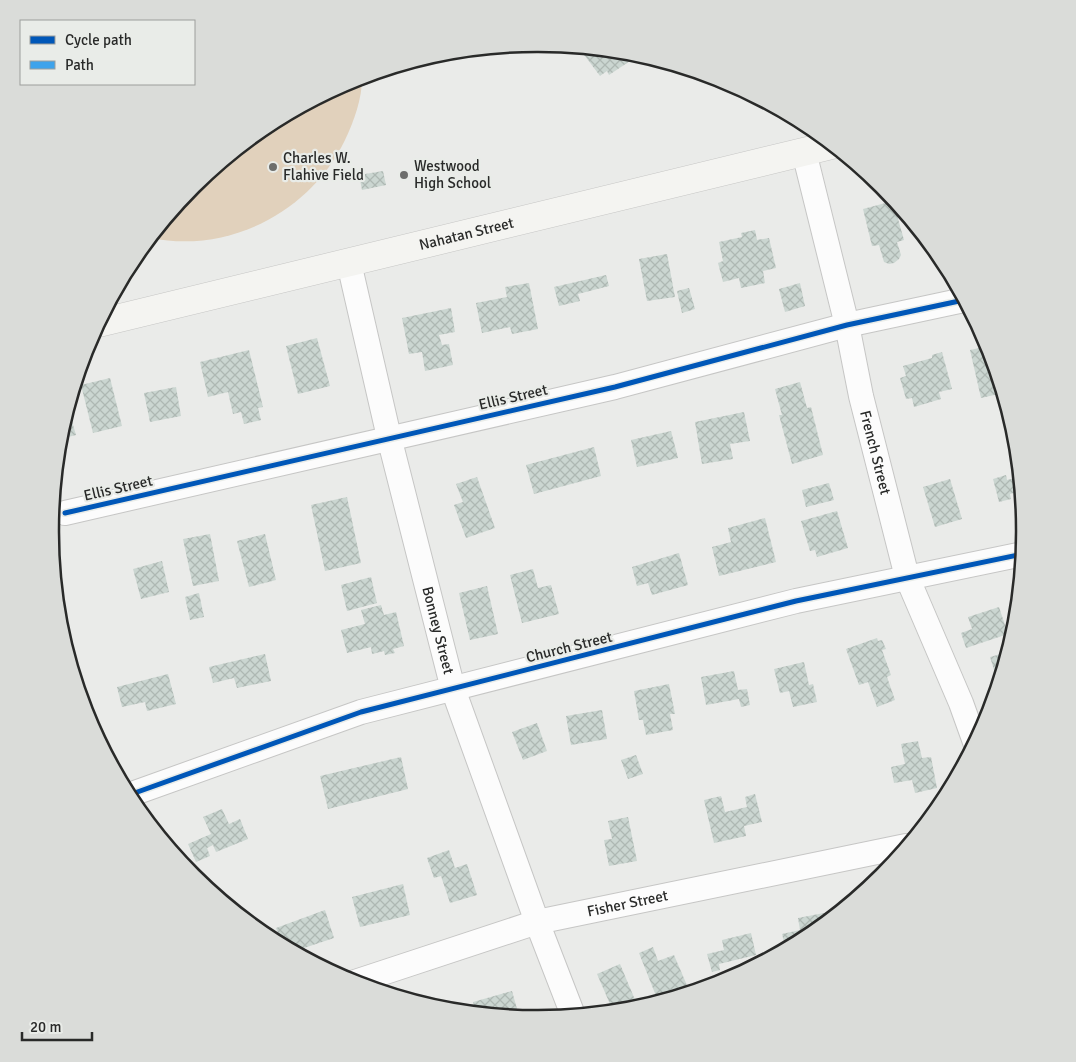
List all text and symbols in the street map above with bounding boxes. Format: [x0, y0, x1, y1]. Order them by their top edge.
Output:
legend [20, 20, 195, 85]
text: Cycle path [65, 31, 132, 49]
text: Path [65, 56, 94, 74]
place label: Charles W. Flahive Field [283, 149, 364, 184]
place label: Westwood High School [414, 157, 491, 192]
marker: Charles W. Flahive Field [267, 161, 279, 173]
marker: Westwood High School [398, 169, 410, 181]
street label: Nahatan Street [417, 214, 516, 254]
street label: Ellis Street [477, 380, 549, 414]
street label: French Street [856, 409, 895, 497]
street label: Ellis Street [82, 471, 154, 505]
street label: Bonney Street [418, 584, 458, 676]
street label: Church Street [524, 628, 614, 666]
street label: Fisher Street [585, 886, 669, 920]
scale bar [22, 1010, 92, 1042]
text: 20 m [30, 1018, 61, 1036]

